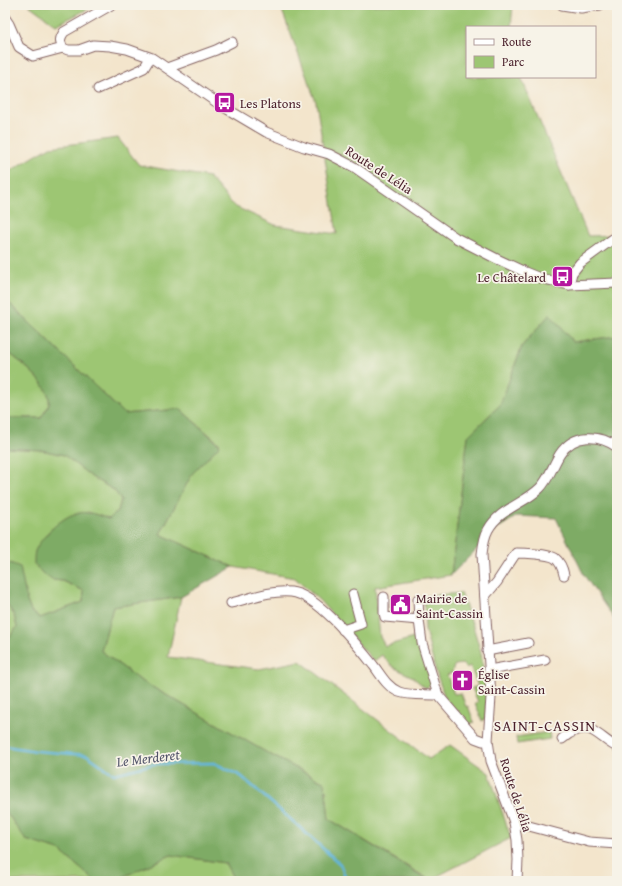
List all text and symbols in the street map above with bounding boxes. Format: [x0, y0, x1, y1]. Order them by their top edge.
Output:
legend [466, 26, 596, 78]
text: Route [502, 33, 532, 50]
text: Parc [502, 53, 525, 70]
bus stop icon: Les Platons [212, 90, 238, 116]
place label: Les Platons [240, 94, 301, 113]
street label: Route de Lélia [342, 141, 417, 199]
bus stop icon: Le Châtelard [549, 264, 575, 290]
place label: Le Châtelard [478, 268, 546, 287]
place label: Mairie de Saint-Cassin [416, 589, 484, 623]
public building icon: Mairie de Saint-Cassin [388, 592, 414, 618]
place label: Église Saint-Cassin [478, 665, 546, 699]
church icon: Église Saint-Cassin [450, 668, 476, 694]
district label: SAINT-CASSIN [494, 715, 596, 736]
water label: Le Merderet [114, 744, 181, 772]
street label: Route de Lélia [495, 756, 537, 835]

